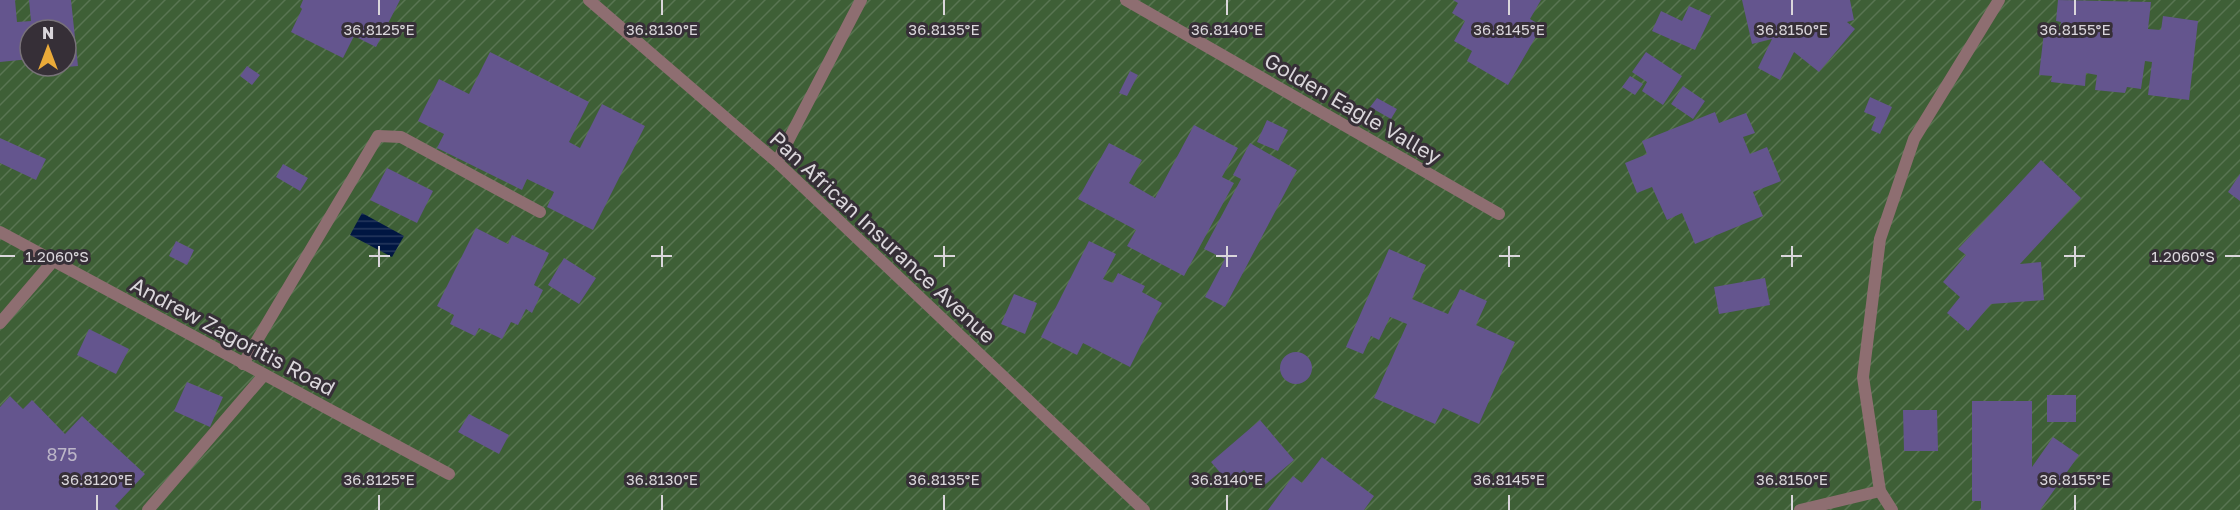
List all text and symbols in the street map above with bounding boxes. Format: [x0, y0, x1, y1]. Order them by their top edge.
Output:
north arrow [18, 18, 78, 78]
text: 36.8125°E [343, 20, 415, 38]
text: 36.8130°E [626, 20, 698, 38]
text: 36.8135°E [908, 20, 980, 38]
text: 36.8140°E [1191, 20, 1263, 38]
text: 36.8145°E [1473, 20, 1545, 38]
text: 36.8150°E [1756, 20, 1828, 38]
text: 36.8155°E [2039, 20, 2111, 38]
text: N [42, 23, 54, 43]
street label: Golden Eagle Valley [1260, 47, 1446, 169]
street label: Pan African Insurance Avenue [765, 125, 1001, 349]
text: 1.2060°S [25, 247, 89, 265]
text: 1.2060°S [2151, 247, 2215, 265]
street label: Andrew Zagoritis Road [126, 271, 340, 401]
house number: 875 [47, 443, 77, 465]
text: 36.8120°E [61, 470, 133, 488]
text: 36.8125°E [343, 470, 415, 488]
text: 36.8130°E [626, 470, 698, 488]
text: 36.8135°E [908, 470, 980, 488]
text: 36.8140°E [1191, 470, 1263, 488]
text: 36.8145°E [1473, 470, 1545, 488]
text: 36.8150°E [1756, 470, 1828, 488]
text: 36.8155°E [2039, 470, 2111, 488]

